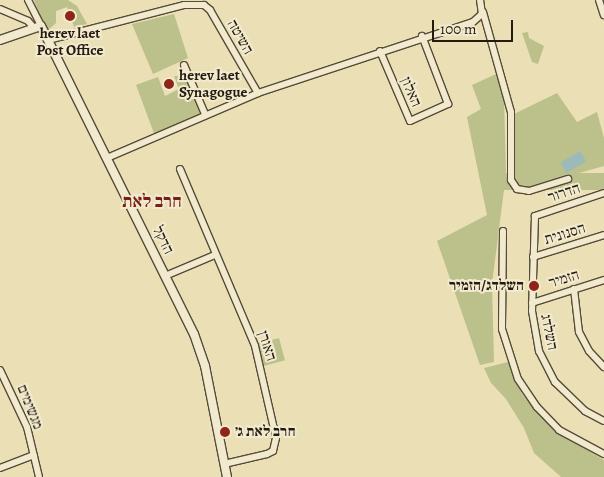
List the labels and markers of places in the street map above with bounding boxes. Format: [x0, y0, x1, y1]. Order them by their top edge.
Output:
marker: herev laet Post Office [64, 10, 76, 22]
place label: herev laet Post Office [36, 24, 104, 59]
place label: herev laet Synagogue [179, 66, 248, 101]
marker: herev laet Synagogue [163, 78, 175, 90]
place label: השלדג/הזמיר [449, 277, 524, 295]
marker: השלדג/הזמיר [528, 280, 540, 292]
place label: חרב לאת ג׳ [235, 423, 296, 441]
marker: חרב לאת ג׳ [219, 426, 231, 438]

